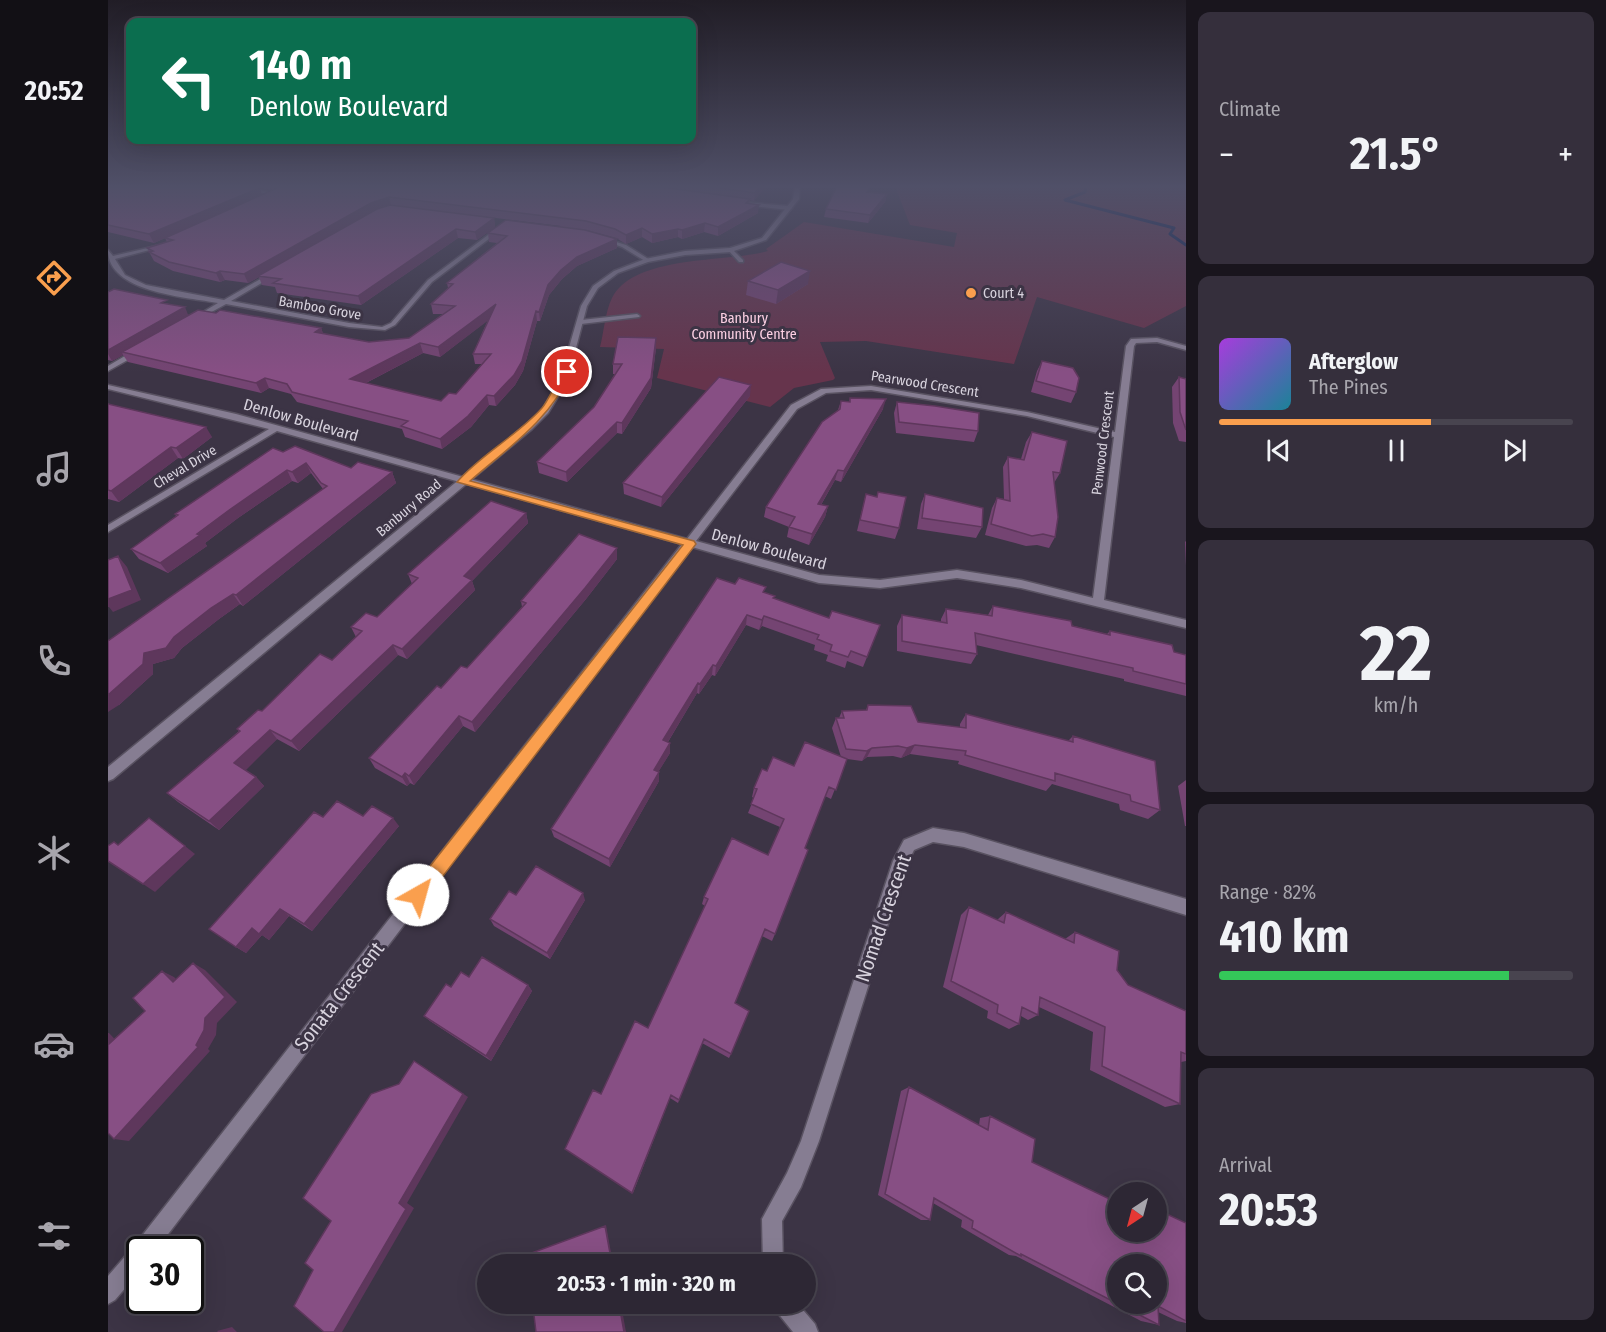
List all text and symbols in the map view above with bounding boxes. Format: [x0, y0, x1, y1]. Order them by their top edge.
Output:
text: 140 m [249, 40, 352, 90]
icon: left [150, 42, 228, 120]
text: 20:52 [24, 75, 84, 107]
text: Denlow Boulevard [249, 91, 449, 123]
text: Climate [1219, 97, 1281, 121]
text: 21.5° [1350, 127, 1442, 181]
text: − [1219, 135, 1234, 175]
text: + [1558, 135, 1573, 175]
icon: directions [33, 257, 75, 299]
place label: Court 4 [983, 285, 1024, 302]
marker: Court 4 [964, 286, 978, 300]
street label: Bamboo Grove [277, 292, 363, 324]
park label: Banbury Community Centre [691, 310, 797, 343]
pin [541, 346, 592, 397]
text: Afterglow [1309, 348, 1398, 375]
icon: arrive [550, 355, 583, 388]
street label: Pearwood Crescent [870, 367, 981, 401]
text: The Pines [1309, 375, 1388, 399]
street label: Penwood Crescent [1088, 390, 1118, 496]
street label: Denlow Boulevard [241, 395, 361, 445]
icon: previous [1262, 434, 1295, 467]
icon: pause [1380, 434, 1413, 467]
icon: next [1498, 434, 1531, 467]
street label: Cheval Drive [150, 441, 220, 492]
icon: music [33, 448, 75, 490]
street label: Banbury Road [373, 476, 445, 540]
street label: Denlow Boulevard [709, 525, 829, 573]
text: 22 [1360, 607, 1432, 701]
icon: phone [33, 640, 75, 682]
text: km/h [1374, 693, 1418, 717]
icon: climate [33, 832, 75, 874]
street label: Nomad Crescent [850, 851, 916, 985]
position arrow [386, 863, 450, 927]
text: Range · 82% [1219, 880, 1316, 904]
text: 410 km [1219, 910, 1349, 964]
street label: Sonata Crescent [289, 936, 389, 1055]
icon: car [33, 1023, 75, 1065]
text: Arrival [1219, 1153, 1272, 1177]
north arrow [1107, 1182, 1167, 1242]
map controls [1107, 1182, 1167, 1314]
text: 20:53 [1219, 1183, 1318, 1237]
icon: filters [33, 1215, 75, 1257]
speed limit sign: 30 [126, 1236, 204, 1314]
button: search [1107, 1254, 1167, 1314]
text: 20:53 · 1 min · 320 m [557, 1270, 736, 1297]

